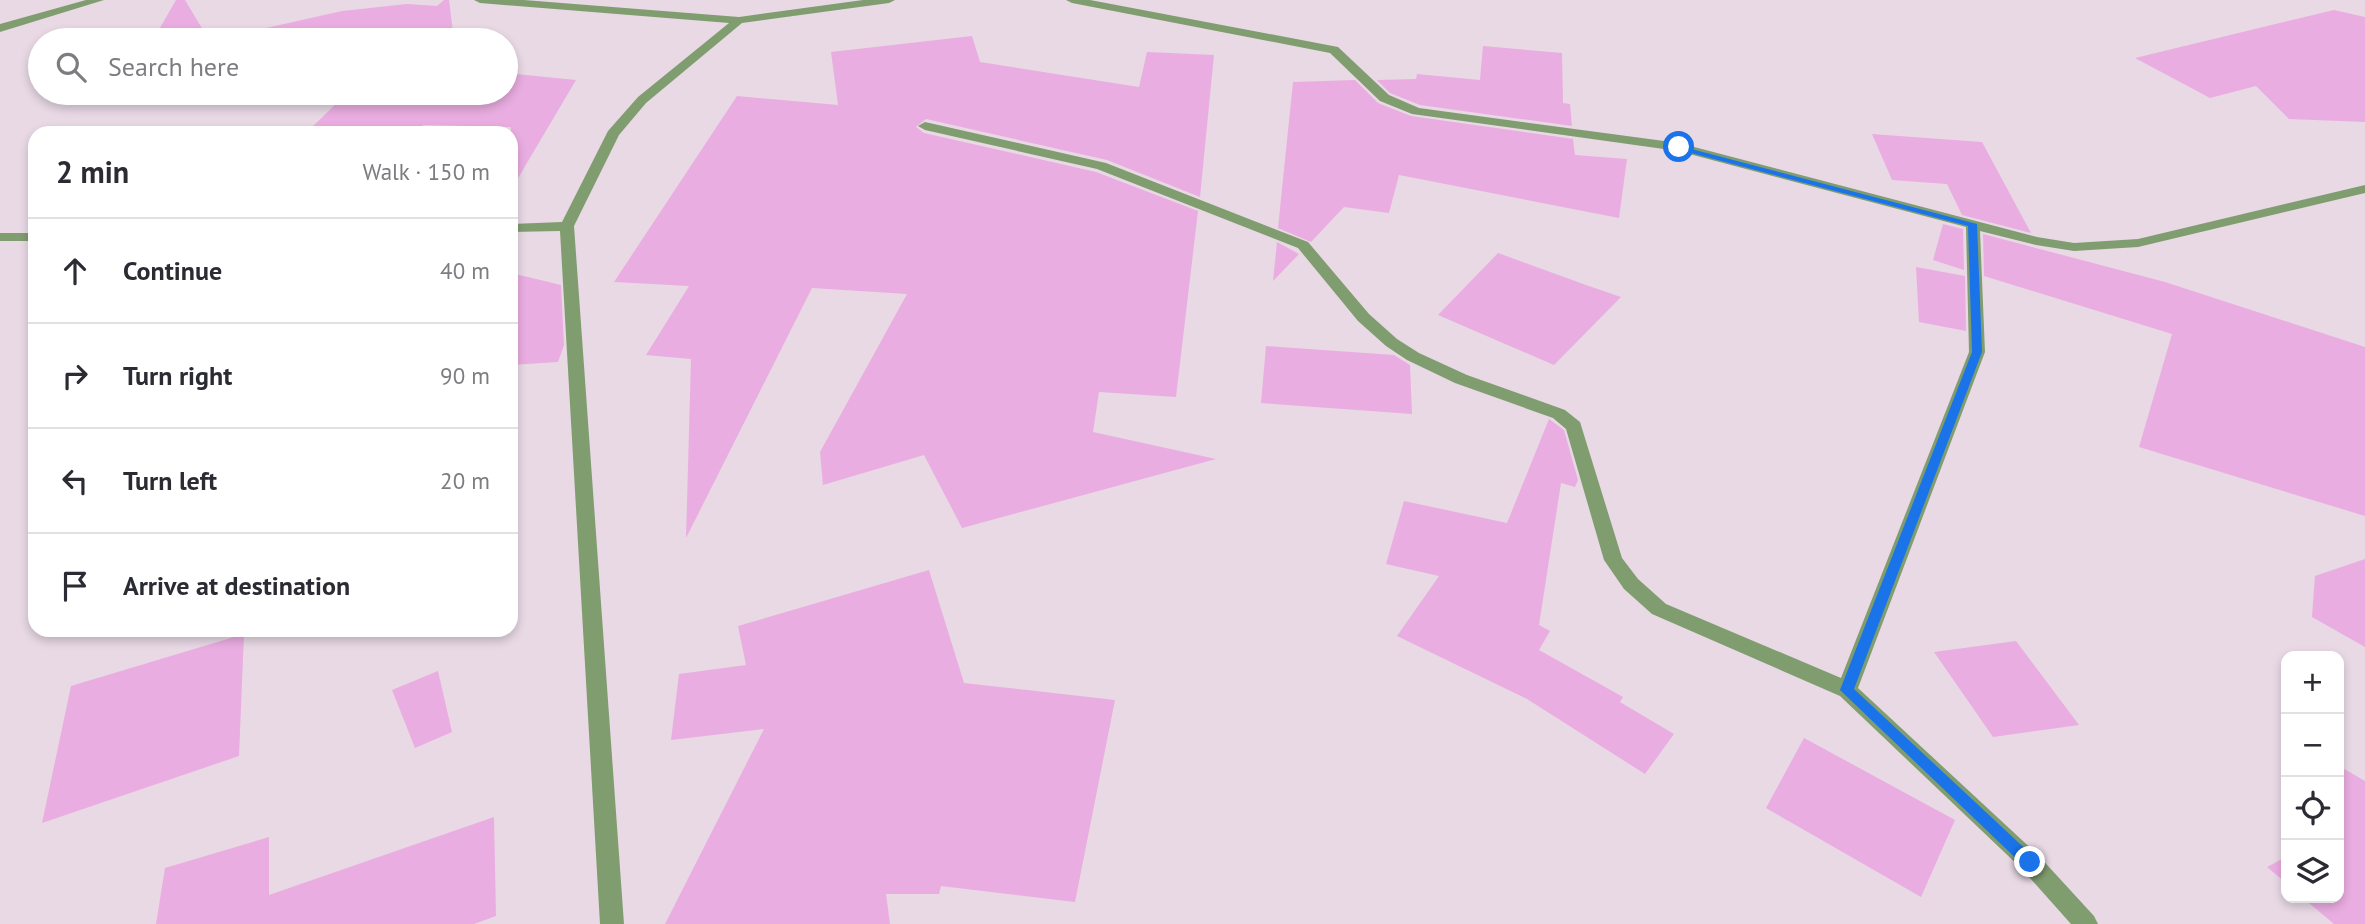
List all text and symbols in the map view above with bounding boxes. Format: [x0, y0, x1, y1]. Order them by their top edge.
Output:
search box [28, 28, 518, 105]
icon: search [52, 48, 90, 86]
text: Search here [108, 50, 239, 83]
route start [1663, 131, 1694, 162]
text: 2 min [56, 152, 129, 191]
text: Walk · 150 m [363, 157, 490, 186]
icon: ahead [56, 252, 94, 290]
text: Continue [123, 254, 222, 287]
text: 40 m [440, 256, 490, 285]
icon: right [56, 357, 94, 395]
text: Turn right [123, 359, 232, 392]
text: 90 m [440, 361, 490, 390]
icon: left [56, 462, 94, 500]
text: Turn left [123, 464, 217, 497]
text: 20 m [440, 466, 490, 495]
icon: arrive [56, 567, 94, 605]
text: Arrive at destination [123, 569, 350, 602]
map controls [2281, 651, 2344, 903]
button: + [2281, 651, 2344, 714]
button: − [2281, 714, 2344, 777]
button: locate [2281, 777, 2344, 840]
button: layers [2281, 840, 2344, 903]
route end [2014, 846, 2045, 877]

